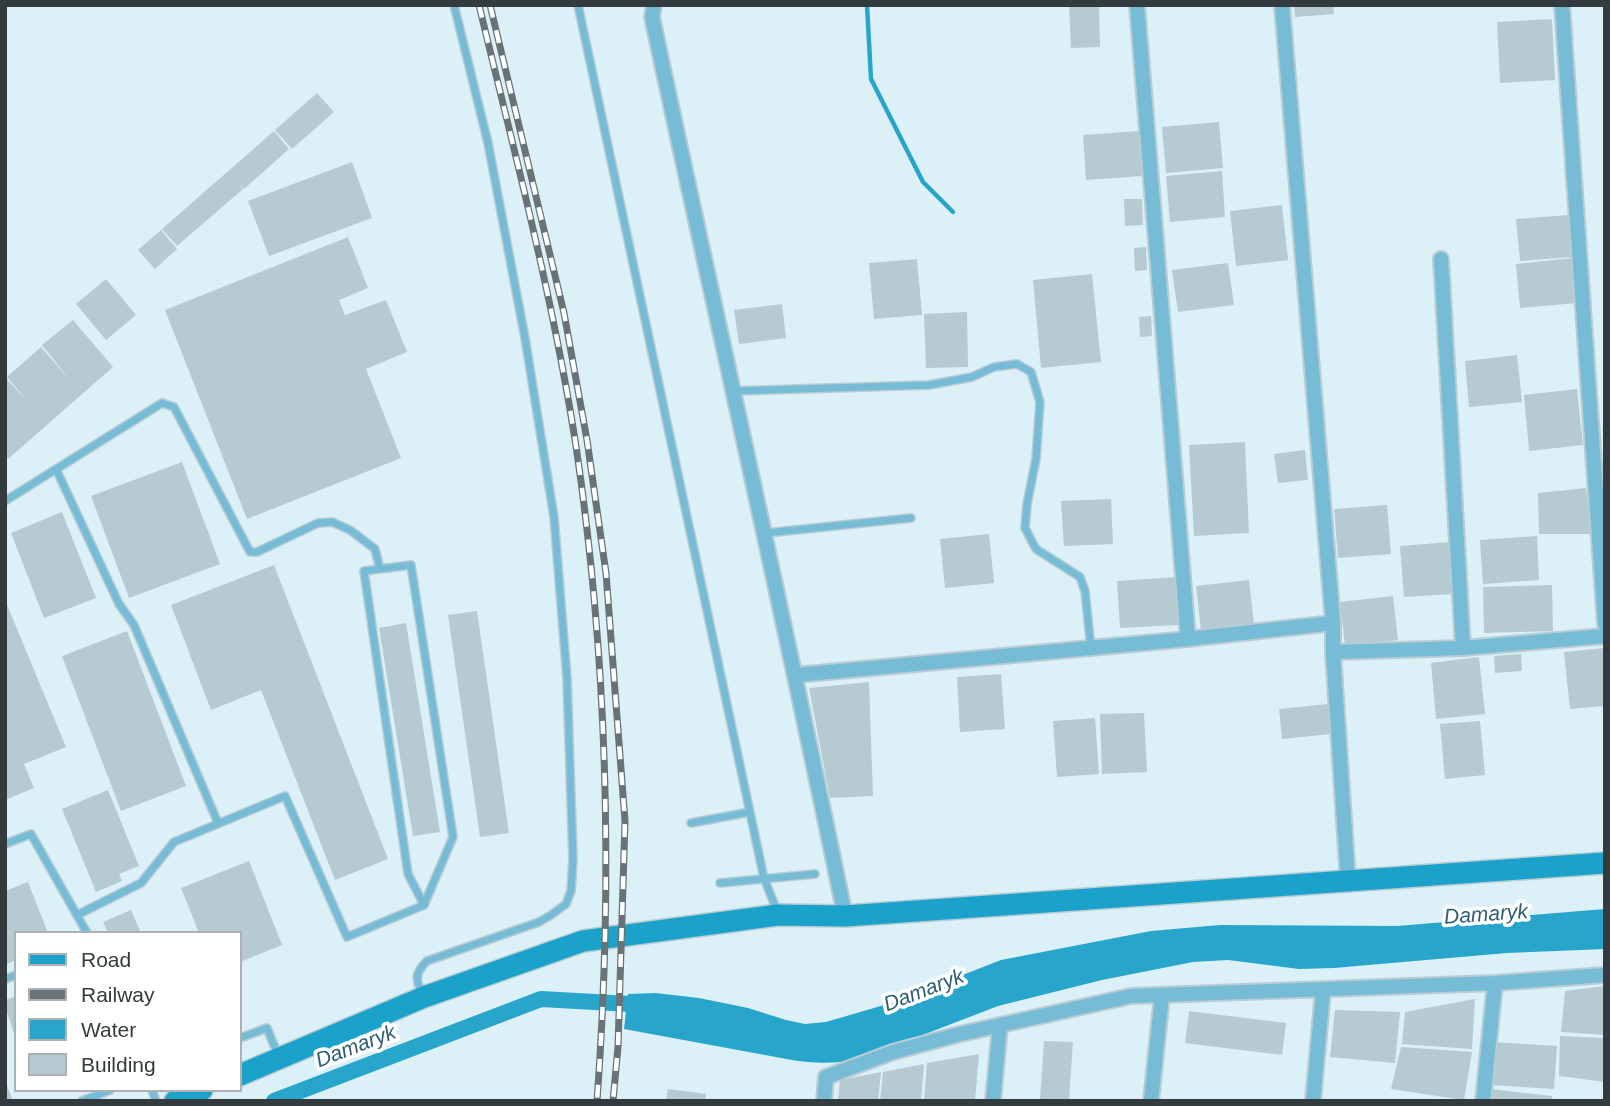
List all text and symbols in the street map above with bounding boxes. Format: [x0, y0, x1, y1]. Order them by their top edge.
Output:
water label: Damaryk [1443, 900, 1529, 930]
legend [14, 931, 242, 1092]
text: Road [81, 948, 131, 971]
water label: Damaryk [880, 964, 968, 1018]
text: Railway [81, 983, 155, 1006]
text: Water [81, 1018, 136, 1041]
water label: Damaryk [312, 1020, 400, 1074]
text: Building [81, 1053, 156, 1076]

